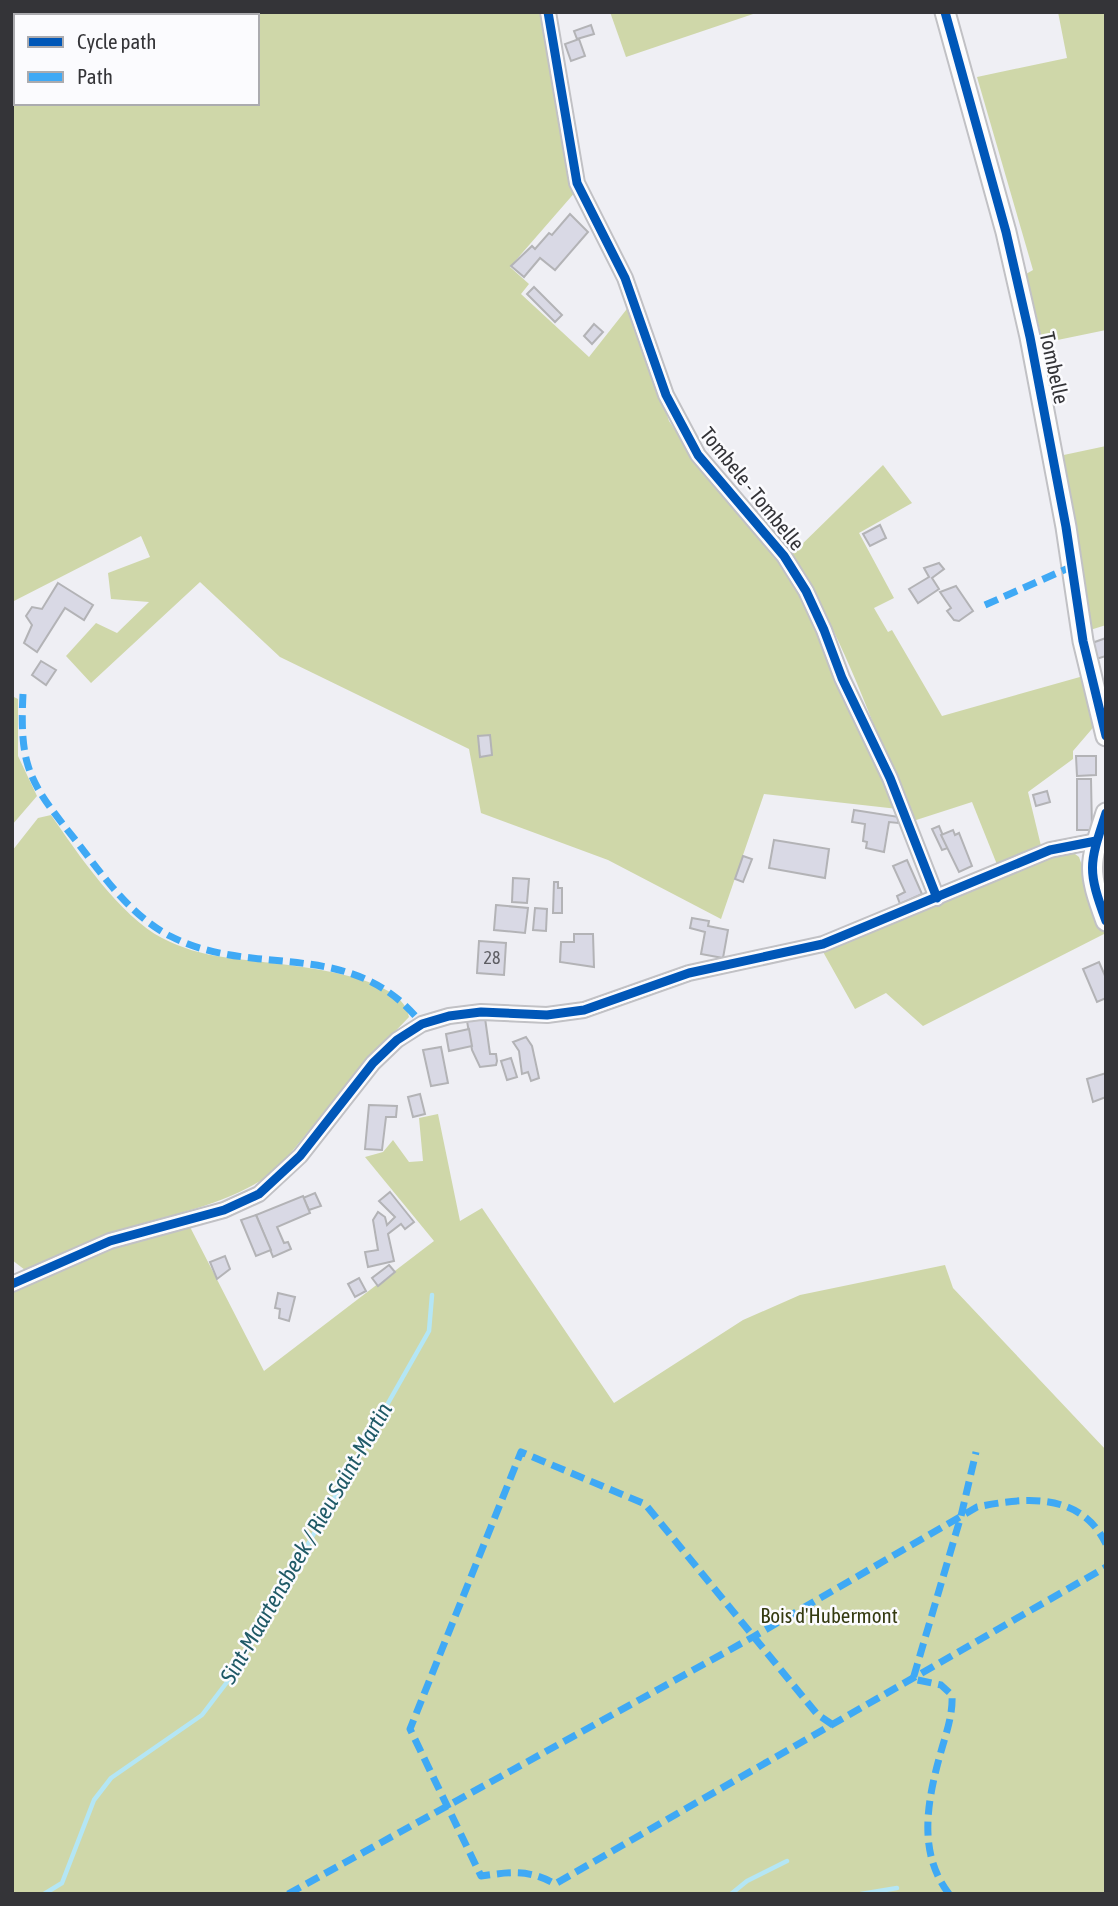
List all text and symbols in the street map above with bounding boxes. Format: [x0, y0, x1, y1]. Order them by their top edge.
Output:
legend [14, 14, 259, 105]
text: Cycle path [77, 29, 156, 53]
text: Path [77, 64, 113, 88]
street label: Tombelle [1036, 330, 1074, 406]
street label: Tombele - Tombelle [696, 422, 810, 555]
house number: 28 [484, 947, 500, 968]
water label: Sint-Maartensbeek / Rieu Saint-Martin [214, 1398, 397, 1689]
park label: Bois d'Hubermont [760, 1603, 898, 1627]

